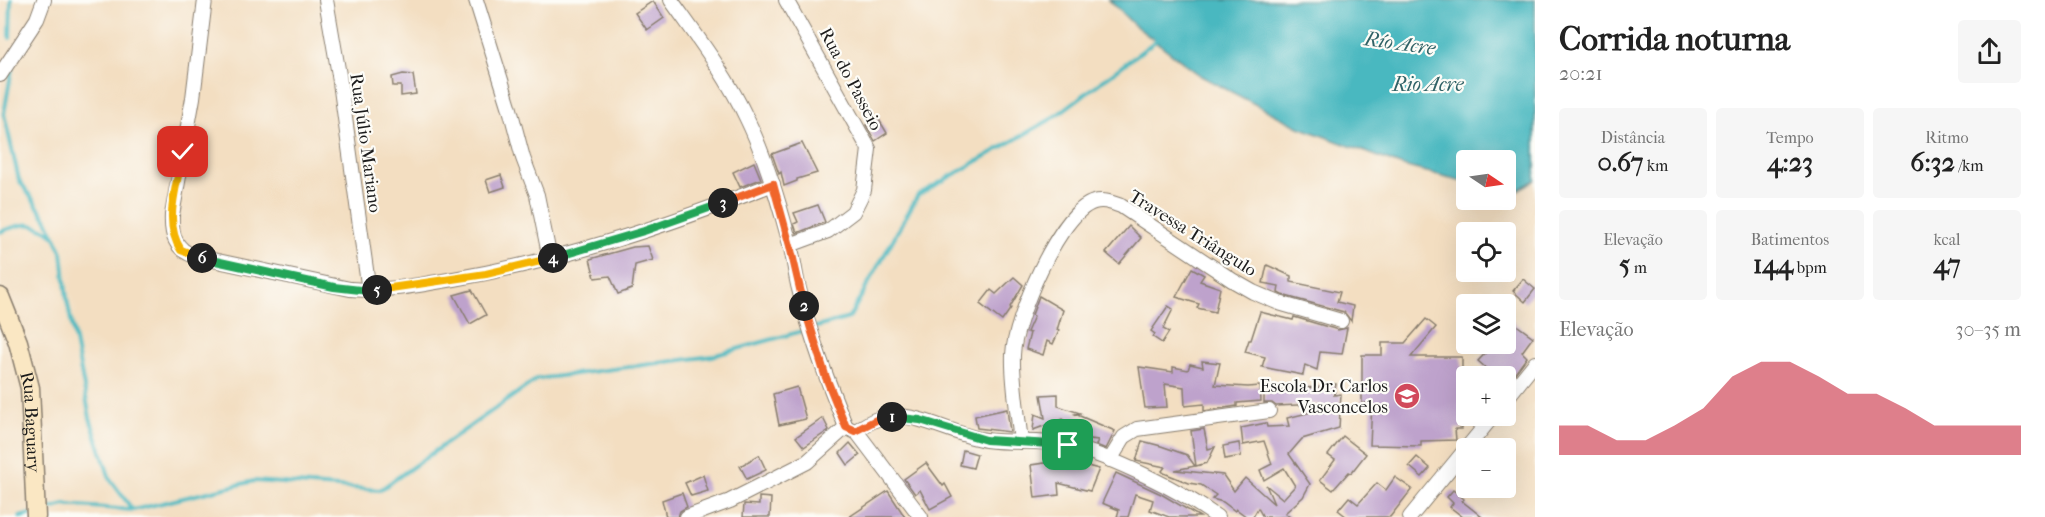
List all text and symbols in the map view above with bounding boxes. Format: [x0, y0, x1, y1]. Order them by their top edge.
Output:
text: Corrida noturna [1559, 20, 1790, 59]
button: share [1958, 20, 2021, 83]
street label: Rua do Passeio [815, 24, 886, 134]
water label: Río Acre [1361, 27, 1438, 60]
text: 20:21 [1559, 62, 1603, 85]
street label: Rua Júlio Mariano [345, 72, 386, 214]
water label: Rio Acre [1390, 73, 1464, 96]
pin [157, 126, 208, 177]
text: Distância [1601, 128, 1665, 147]
text: Tempo [1766, 128, 1814, 147]
text: Ritmo [1925, 128, 1969, 147]
icon: check [166, 135, 199, 168]
text: 0.67 [1598, 147, 1643, 178]
text: 4:23 [1767, 147, 1813, 178]
text: 6:32 [1910, 147, 1955, 178]
north arrow [1456, 150, 1516, 210]
map controls [1456, 150, 1516, 498]
text: km [1643, 156, 1668, 175]
text: /km [1955, 156, 1984, 175]
street label: Travessa Triângulo [1125, 186, 1260, 281]
pin: 3 [708, 188, 738, 218]
text: 3 [720, 193, 726, 212]
button: locate [1456, 222, 1516, 282]
text: Elevação [1603, 230, 1663, 249]
text: Batimentos [1751, 230, 1829, 249]
text: kcal [1934, 230, 1960, 249]
pin: 6 [187, 243, 217, 273]
pin: 4 [538, 243, 568, 273]
text: 6 [198, 248, 206, 267]
text: 4 [548, 248, 558, 267]
text: 5 [1619, 249, 1630, 280]
text: 144 [1753, 249, 1793, 280]
text: 47 [1933, 249, 1961, 280]
text: m [1630, 258, 1647, 277]
text: bpm [1793, 258, 1827, 277]
pin: 5 [362, 275, 392, 305]
text: 5 [374, 280, 380, 299]
pin: 2 [789, 291, 819, 321]
button: layers [1456, 294, 1516, 354]
text: 2 [800, 296, 808, 315]
text: Elevação [1559, 318, 1634, 341]
text: 30–35 m [1955, 318, 2021, 341]
button: + [1456, 366, 1516, 426]
street label: Rua Baguary [15, 370, 44, 474]
place label: Escola Dr. Carlos Vasconcelos [1260, 376, 1388, 418]
school or university icon: Escola Dr. Carlos Vasconcelos [1392, 381, 1422, 411]
pin: 1 [877, 402, 907, 432]
text: 1 [889, 407, 895, 426]
pin [1042, 419, 1093, 470]
icon: arrive [1051, 428, 1084, 461]
button: − [1456, 438, 1516, 498]

